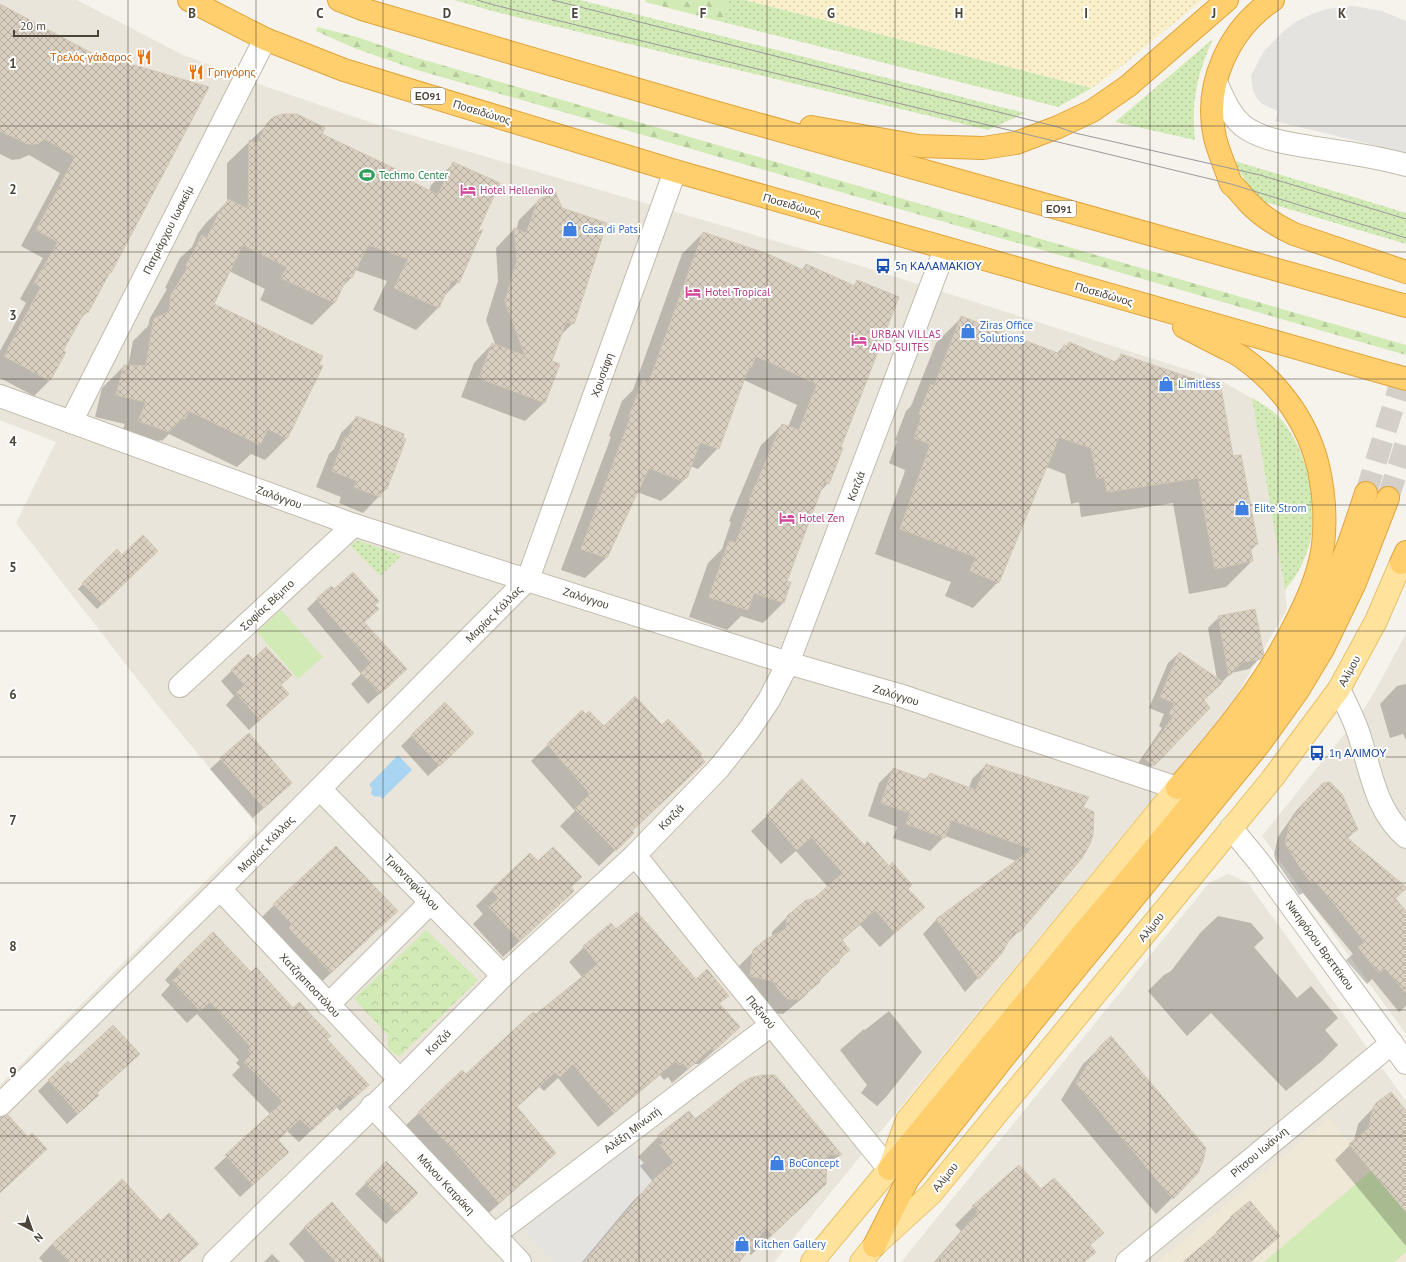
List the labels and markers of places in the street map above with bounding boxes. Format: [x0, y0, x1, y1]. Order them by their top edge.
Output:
restaurant icon: Τρελός γάιδαρος [135, 48, 153, 66]
place label: Τρελός γάιδαρος [50, 50, 132, 64]
restaurant icon: Γρηγόρης [187, 63, 205, 81]
place label: Γρηγόρης [208, 65, 256, 79]
sports icon: Techmo Center [358, 166, 376, 184]
place label: Techmo Center [379, 168, 449, 182]
hotel icon: Hotel Helleniko [459, 181, 477, 199]
place label: Hotel Helleniko [480, 183, 554, 197]
shop icon: Casa di Patsi [561, 220, 579, 238]
place label: Casa di Patsi [582, 222, 641, 236]
bus stop icon: 5η ΚΑΛΑΜΑΚΙΟΥ [874, 257, 892, 275]
place label: 5η ΚΑΛΑΜΑΚΙΟΥ [895, 259, 983, 273]
hotel icon: Hotel Tropical [684, 283, 702, 301]
place label: Hotel Tropical [705, 285, 771, 299]
place label: Ziras Office Solutions [980, 318, 1033, 345]
shop icon: Ziras Office Solutions [959, 322, 977, 340]
place label: URBAN VILLAS AND SUITES [871, 327, 941, 354]
hotel icon: URBAN VILLAS AND SUITES [850, 331, 868, 349]
shop icon: Limitless [1157, 375, 1175, 393]
place label: Limitless [1178, 377, 1221, 391]
shop icon: Elite Strom [1233, 499, 1251, 517]
place label: Elite Strom [1254, 501, 1306, 515]
hotel icon: Hotel Zen [778, 509, 796, 527]
place label: Hotel Zen [799, 511, 844, 525]
bus stop icon: 1η ΑΛΙΜΟΥ [1308, 744, 1326, 762]
place label: 1η ΑΛΙΜΟΥ [1329, 746, 1387, 760]
shop icon: BoConcept [768, 1154, 786, 1172]
place label: BoConcept [789, 1156, 839, 1170]
shop icon: Kitchen Gallery [733, 1235, 751, 1253]
place label: Kitchen Gallery [754, 1237, 827, 1251]

